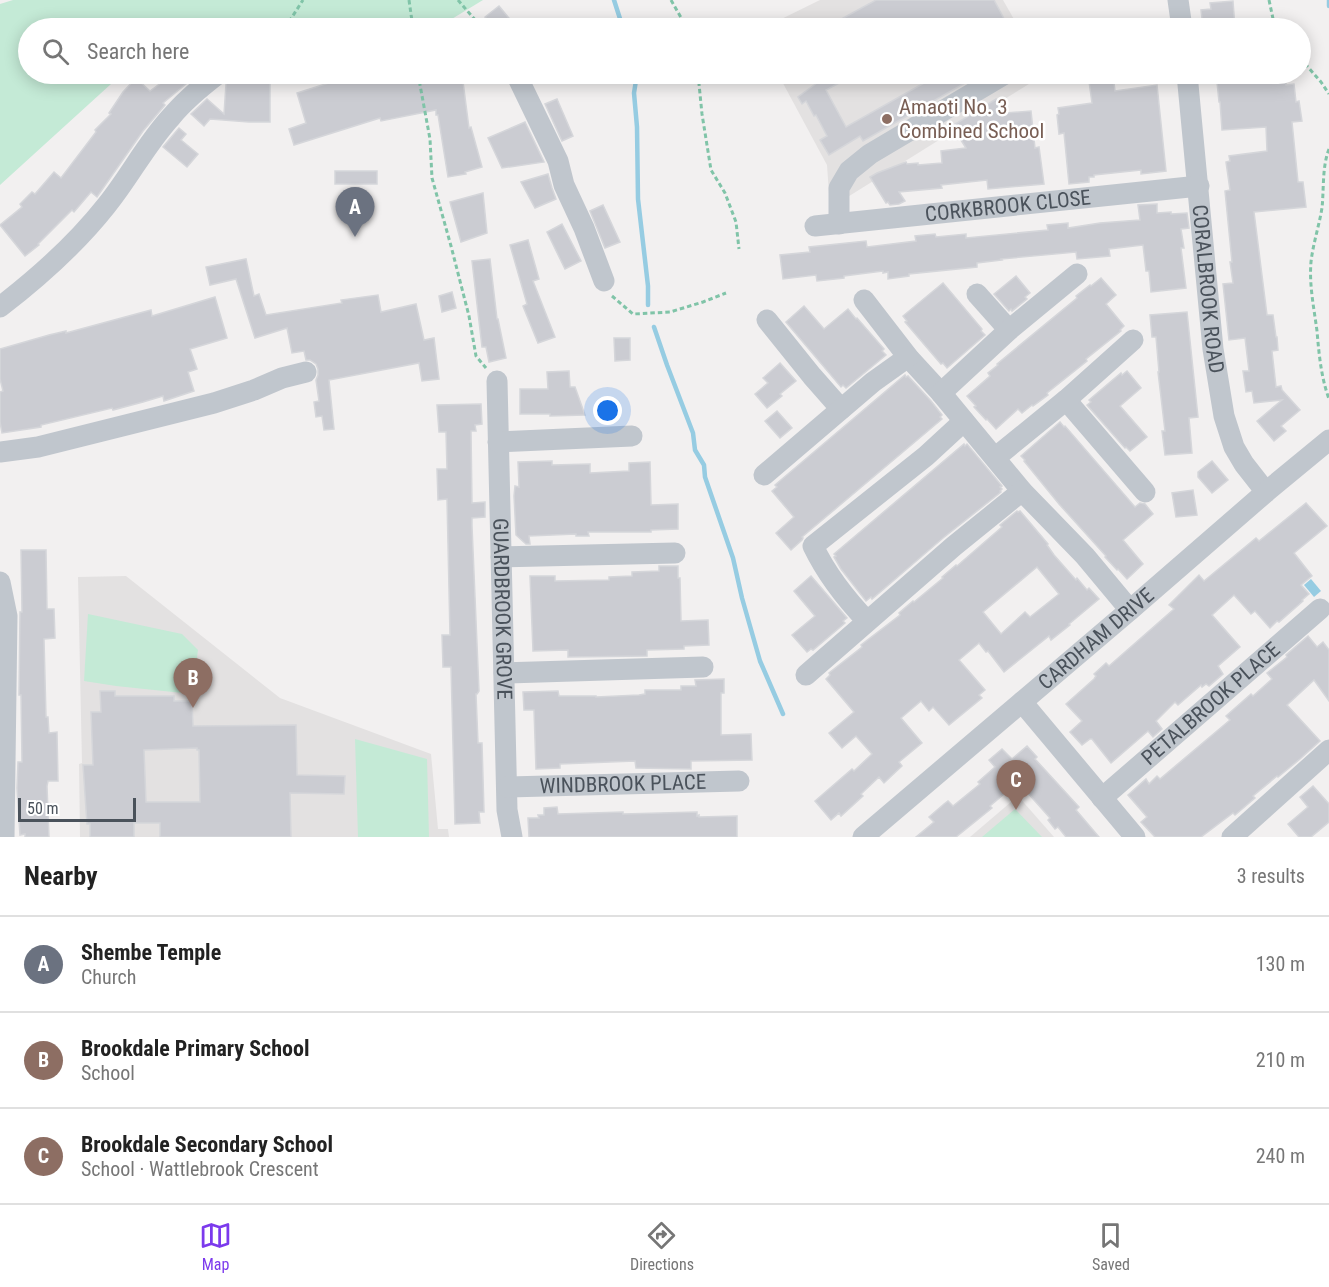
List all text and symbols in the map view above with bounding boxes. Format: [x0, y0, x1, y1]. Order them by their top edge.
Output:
search box [18, 18, 1311, 84]
icon: search [39, 35, 72, 68]
text: Search here [87, 39, 189, 64]
place label: Amaoti No. 3 Combined School [899, 95, 1044, 143]
marker: Amaoti No. 3 Combined School [880, 112, 894, 126]
street label: CORKBROOK CLOSE [924, 185, 1092, 226]
pin: A [336, 188, 374, 237]
street label: CORALBROOK ROAD [1187, 203, 1229, 375]
your location [593, 396, 622, 425]
street label: GUARDBROOK GROVE [488, 518, 516, 700]
street label: CARDHAM DRIVE [1034, 583, 1159, 695]
street label: PETALBROOK PLACE [1137, 637, 1285, 770]
pin: B [174, 658, 212, 708]
pin: C [996, 760, 1036, 810]
street label: WINDBROOK PLACE [539, 770, 707, 798]
scale bar [18, 795, 136, 822]
text: 50 m [27, 799, 59, 818]
text: Nearby [24, 861, 98, 891]
text: 3 results [1237, 864, 1305, 888]
text: Shembe Temple [81, 940, 221, 965]
text: A [38, 952, 49, 976]
text: 130 m [1256, 952, 1305, 976]
text: Church [81, 965, 136, 989]
text: Brookdale Primary School [81, 1036, 309, 1061]
text: B [38, 1048, 49, 1072]
text: 210 m [1256, 1048, 1305, 1072]
text: School [81, 1061, 135, 1085]
text: Brookdale Secondary School [81, 1132, 333, 1157]
text: C [38, 1144, 49, 1168]
text: 240 m [1256, 1144, 1305, 1168]
text: School · Wattlebrook Crescent [81, 1157, 319, 1181]
tab: Map [199, 1219, 232, 1274]
tab: Directions [630, 1219, 694, 1274]
tab: Saved [1092, 1219, 1130, 1274]

